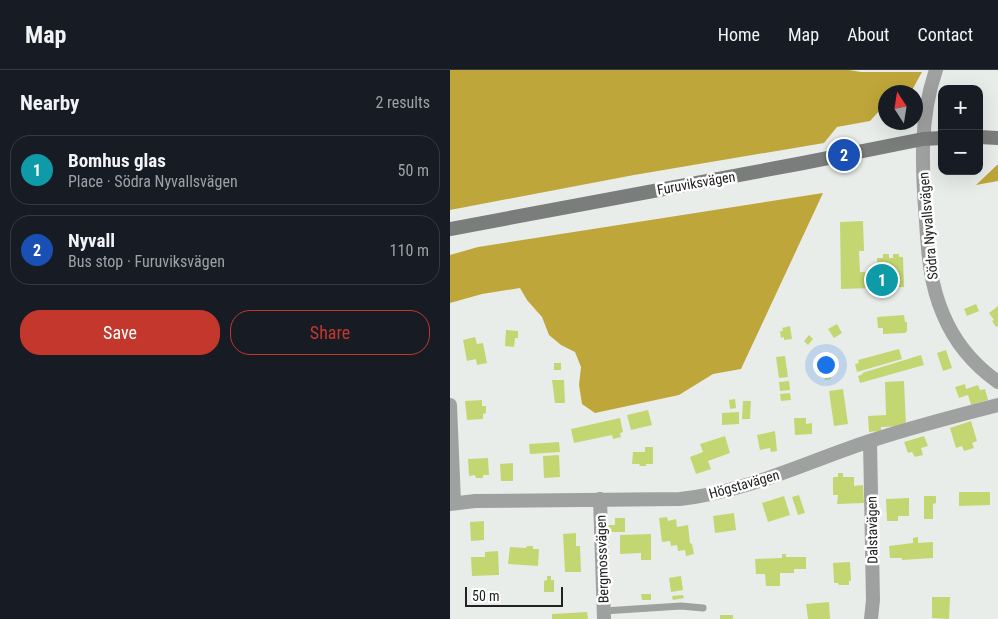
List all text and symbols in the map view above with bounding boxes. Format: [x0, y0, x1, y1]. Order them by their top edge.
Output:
text: Map [25, 21, 66, 49]
text: Home [718, 24, 760, 45]
text: Map [788, 24, 819, 45]
text: About [847, 24, 889, 45]
text: Contact [917, 24, 973, 45]
north arrow [878, 85, 923, 130]
map controls [938, 85, 983, 175]
button: + [938, 85, 983, 130]
text: Nearby [20, 91, 79, 115]
text: 2 results [375, 93, 430, 112]
button: − [938, 130, 983, 175]
pin: 2 [828, 136, 860, 174]
text: Bomhus glas [68, 149, 166, 172]
text: 1 [33, 161, 41, 180]
text: 50 m [397, 161, 429, 180]
street label: Furuviksvägen [656, 168, 736, 198]
text: Place · Södra Nyvallsvägen [68, 172, 238, 191]
street label: Södra Nyvallsvägen [915, 172, 941, 280]
text: Nyvall [68, 229, 115, 252]
text: 2 [33, 241, 41, 260]
text: 110 m [390, 241, 429, 260]
text: Bus stop · Furuviksvägen [68, 252, 225, 271]
pin: 1 [866, 261, 898, 299]
button: Save [20, 310, 220, 355]
button: Share [230, 310, 430, 355]
your location [813, 352, 839, 378]
street label: Högstavägen [707, 466, 781, 502]
street label: Dalstavägen [863, 496, 881, 564]
street label: Bergmossvägen [592, 515, 612, 603]
scale bar [465, 584, 562, 607]
text: 50 m [472, 588, 500, 604]

